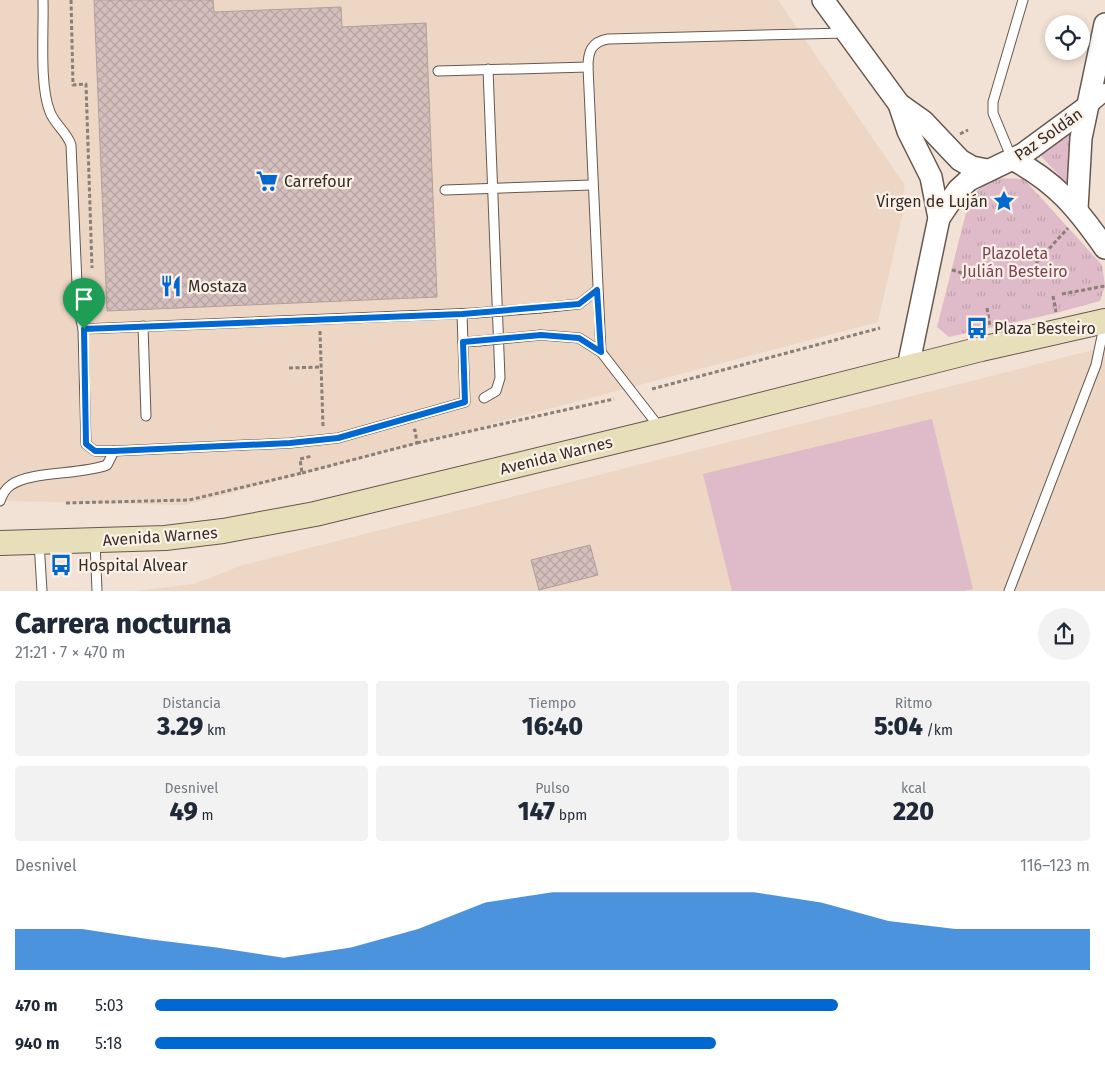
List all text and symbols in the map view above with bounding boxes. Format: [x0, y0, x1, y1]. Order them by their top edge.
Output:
map controls [1045, 15, 1090, 60]
button: locate [1045, 15, 1090, 60]
street label: Paz Soldán [1011, 104, 1086, 165]
supermarket icon: Carrefour [254, 168, 280, 194]
place label: Carrefour [284, 172, 353, 191]
place icon: Virgen de Luján [991, 188, 1017, 214]
place label: Virgen de Luján [876, 192, 988, 211]
park label: Plazoleta Julián Besteiro [962, 244, 1068, 281]
restaurant icon: Mostaza [158, 273, 184, 299]
place label: Mostaza [188, 277, 247, 296]
pin [63, 278, 105, 329]
icon: arrive [70, 285, 98, 313]
bus stop icon: Plaza Besteiro [964, 315, 990, 341]
place label: Plaza Besteiro [994, 319, 1096, 338]
street label: Avenida Warnes [498, 432, 614, 479]
street label: Avenida Warnes [102, 523, 218, 550]
bus stop icon: Hospital Alvear [48, 552, 74, 578]
place label: Hospital Alvear [78, 556, 189, 575]
text: Carrera nocturna [15, 607, 232, 640]
button: share [1038, 608, 1090, 660]
text: 21:21 · 7 × 470 m [15, 643, 126, 662]
text: Distancia [162, 695, 221, 712]
text: Tiempo [529, 695, 576, 712]
text: Ritmo [895, 695, 932, 712]
text: 3.29 [157, 712, 203, 742]
text: 16:40 [522, 712, 583, 742]
text: 5:04 [874, 712, 923, 742]
text: km [203, 722, 226, 739]
text: /km [923, 722, 953, 739]
text: Desnivel [165, 780, 218, 797]
text: Pulso [535, 780, 570, 797]
text: kcal [901, 780, 926, 797]
text: 49 [170, 797, 198, 827]
text: 147 [518, 797, 555, 827]
text: 220 [893, 797, 934, 827]
text: m [198, 807, 213, 824]
text: bpm [555, 807, 587, 824]
text: Desnivel [15, 856, 77, 875]
text: 116–123 m [1020, 856, 1090, 875]
text: 470 m [15, 996, 58, 1015]
text: 5:03 [95, 996, 124, 1015]
text: 940 m [15, 1034, 60, 1053]
text: 5:18 [95, 1034, 122, 1053]

